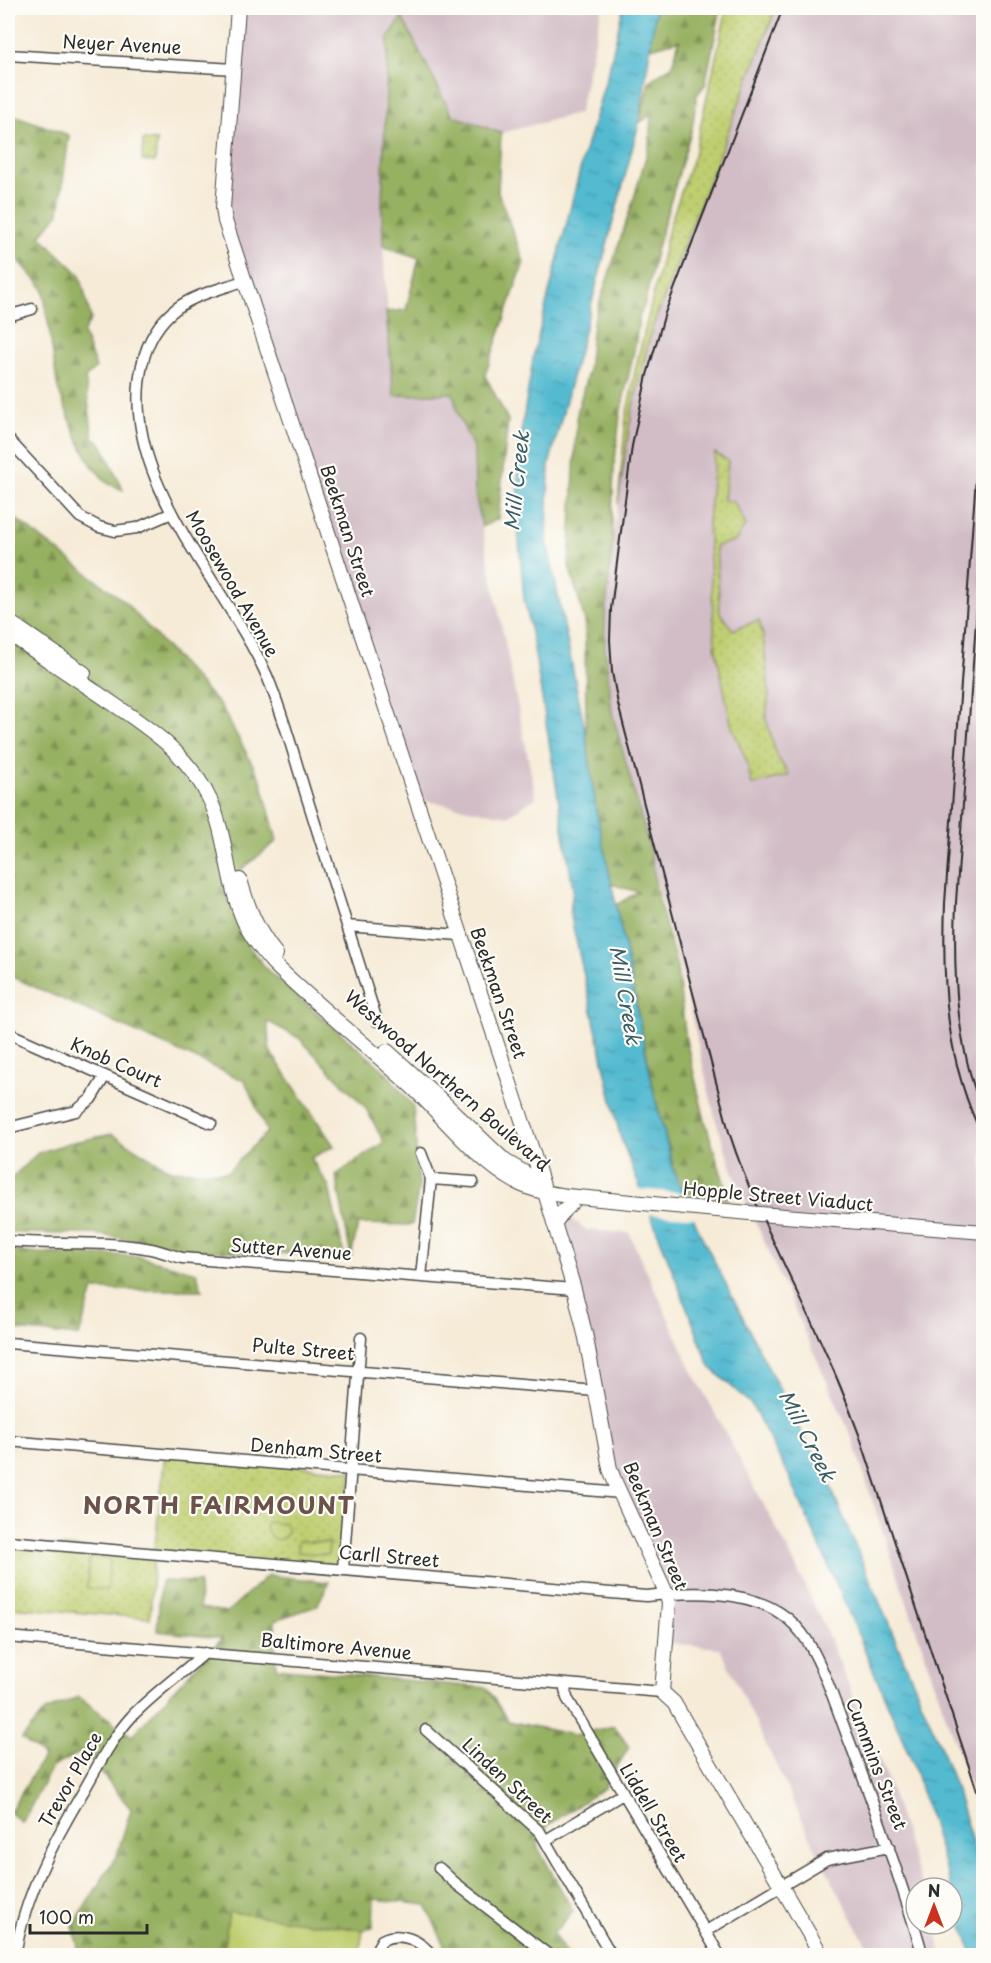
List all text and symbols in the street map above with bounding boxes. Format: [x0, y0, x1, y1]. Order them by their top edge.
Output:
street label: Neyer Avenue [62, 27, 182, 60]
water label: Mill Creek [496, 429, 536, 532]
street label: Beekman Street [314, 461, 383, 600]
street label: Moosewood Avenue [180, 505, 287, 662]
street label: Beekman Street [464, 923, 535, 1062]
water label: Mill Creek [603, 943, 650, 1047]
street label: Westwood Northern Boulevard [339, 983, 557, 1177]
street label: Knob Court [67, 1030, 167, 1094]
street label: Hopple Street Viaduct [682, 1174, 874, 1217]
street label: Sutter Avenue [230, 1231, 353, 1266]
street label: Pulte Street [251, 1331, 356, 1366]
water label: Mill Creek [772, 1384, 844, 1488]
street label: Denham Street [249, 1430, 383, 1469]
street label: Beekman Street [617, 1457, 696, 1594]
district label: NORTH FAIRMOUNT [83, 1486, 355, 1522]
street label: Carll Street [338, 1538, 441, 1573]
street label: Baltimore Avenue [259, 1625, 413, 1666]
street label: Cummins Street [840, 1694, 915, 1833]
street label: Trevor Place [31, 1726, 108, 1832]
street label: Linden Street [457, 1731, 559, 1829]
street label: Liddell Street [614, 1757, 695, 1867]
north arrow [904, 1876, 964, 1936]
text: N [928, 1878, 940, 1902]
scale bar [30, 1897, 147, 1935]
text: 100 m [39, 1903, 94, 1930]

